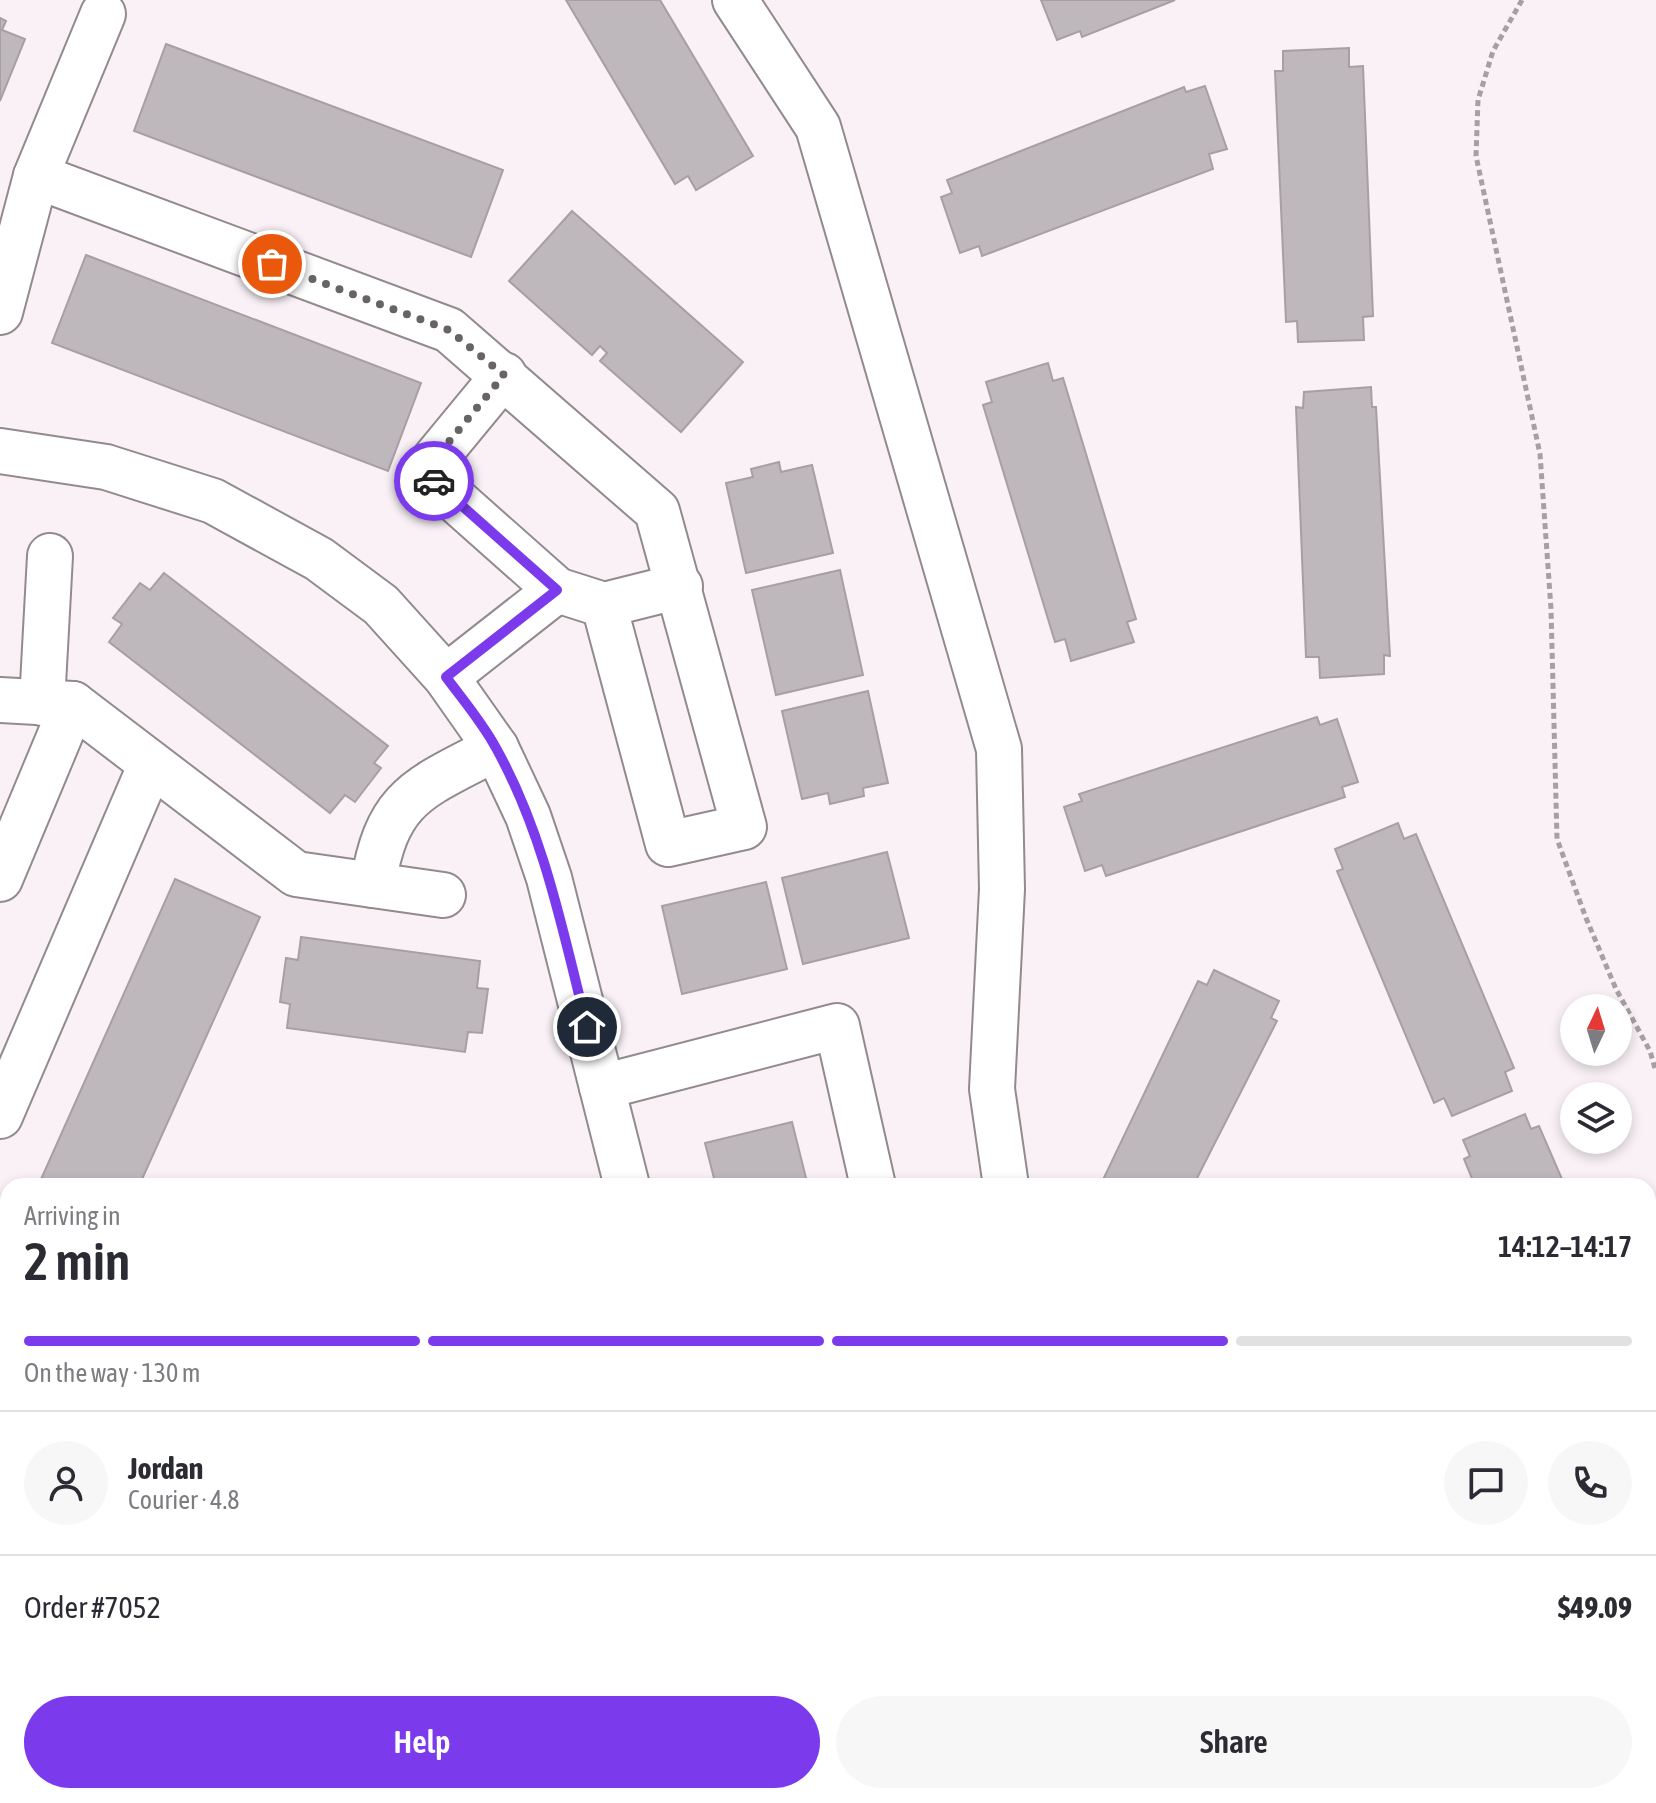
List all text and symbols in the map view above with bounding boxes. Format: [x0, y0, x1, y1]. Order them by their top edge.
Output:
pin [238, 230, 306, 298]
icon: bag [250, 242, 294, 286]
courier [394, 441, 474, 521]
icon: car [412, 459, 456, 503]
pin [553, 993, 621, 1061]
north arrow [1560, 994, 1632, 1066]
map controls [1560, 994, 1632, 1154]
icon: home [565, 1005, 609, 1049]
button: layers [1560, 1082, 1632, 1154]
text: Arriving in [24, 1201, 121, 1231]
text: 14:12–14:17 [1498, 1229, 1632, 1263]
text: 2 min [24, 1231, 130, 1291]
text: On the way · 130 m [24, 1358, 201, 1388]
button: person [24, 1441, 108, 1525]
button: chat [1444, 1441, 1528, 1525]
button: phone [1548, 1441, 1632, 1525]
text: Jordan [128, 1451, 203, 1485]
text: Courier · 4.8 [128, 1485, 239, 1515]
text: Order #7052 [24, 1590, 161, 1624]
text: $49.09 [1558, 1590, 1632, 1624]
button: Help [24, 1696, 820, 1788]
button: Share [836, 1696, 1632, 1788]

